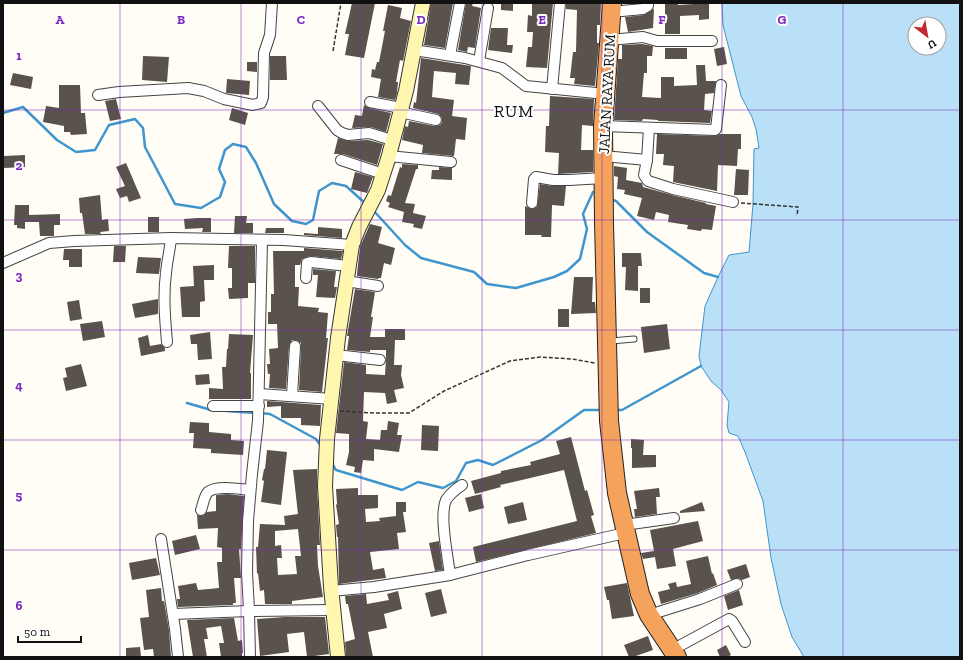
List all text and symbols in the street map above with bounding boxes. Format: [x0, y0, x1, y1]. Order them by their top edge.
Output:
text: A [56, 12, 65, 27]
text: B [177, 12, 185, 27]
text: C [297, 12, 305, 27]
text: D [416, 12, 426, 27]
text: E [538, 12, 546, 27]
text: F [658, 12, 666, 27]
text: G [778, 12, 787, 27]
north arrow [907, 16, 947, 56]
street label: JALAN RAYA RUM [595, 34, 619, 154]
text: U [925, 37, 939, 52]
text: 1 [16, 48, 22, 63]
district label: RUM [494, 101, 534, 121]
text: 2 [16, 158, 23, 173]
text: 3 [16, 268, 23, 283]
text: 4 [15, 378, 23, 393]
text: 5 [16, 488, 23, 503]
text: 6 [16, 598, 23, 613]
scale bar [18, 618, 81, 644]
text: 50 m [24, 625, 51, 639]

